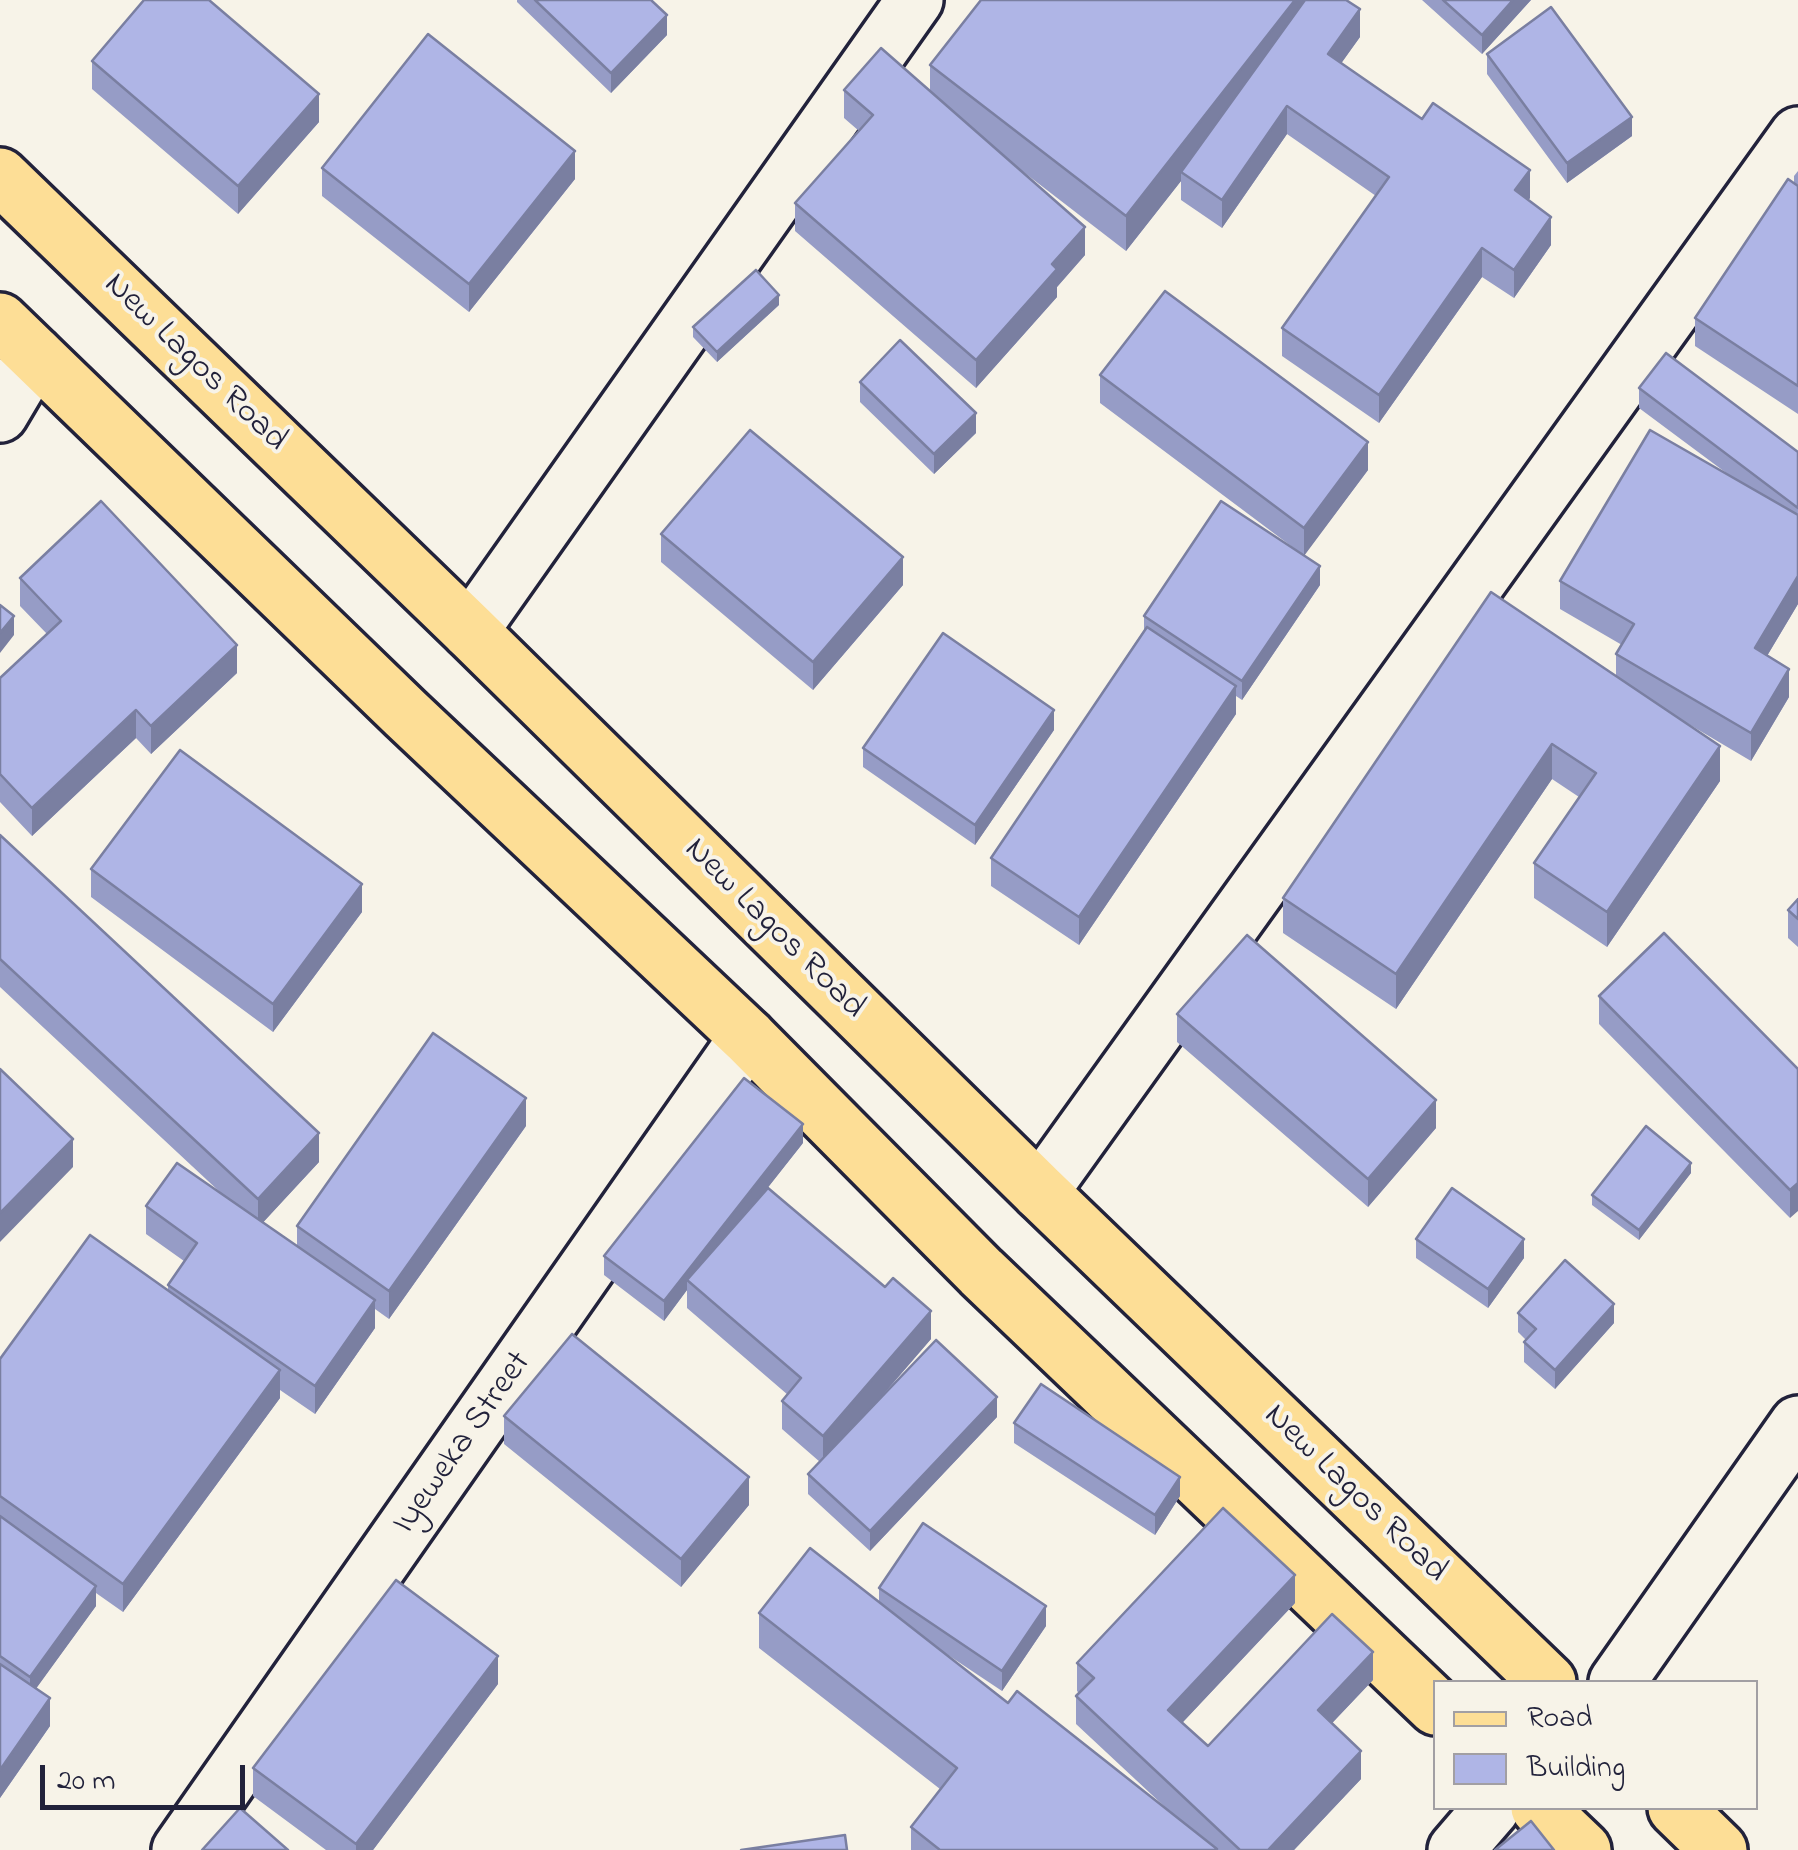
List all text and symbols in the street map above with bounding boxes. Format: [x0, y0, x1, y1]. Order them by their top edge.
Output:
street label: New Lagos Road [93, 266, 295, 462]
street label: New Lagos Road [673, 830, 873, 1030]
street label: Iyeweka Street [386, 1345, 542, 1543]
street label: New Lagos Road [1253, 1397, 1455, 1593]
legend [1433, 1680, 1758, 1810]
text: Road [1527, 1697, 1592, 1741]
scale bar [45, 1745, 250, 1807]
text: Building [1527, 1747, 1625, 1791]
text: 20 m [57, 1760, 116, 1804]

